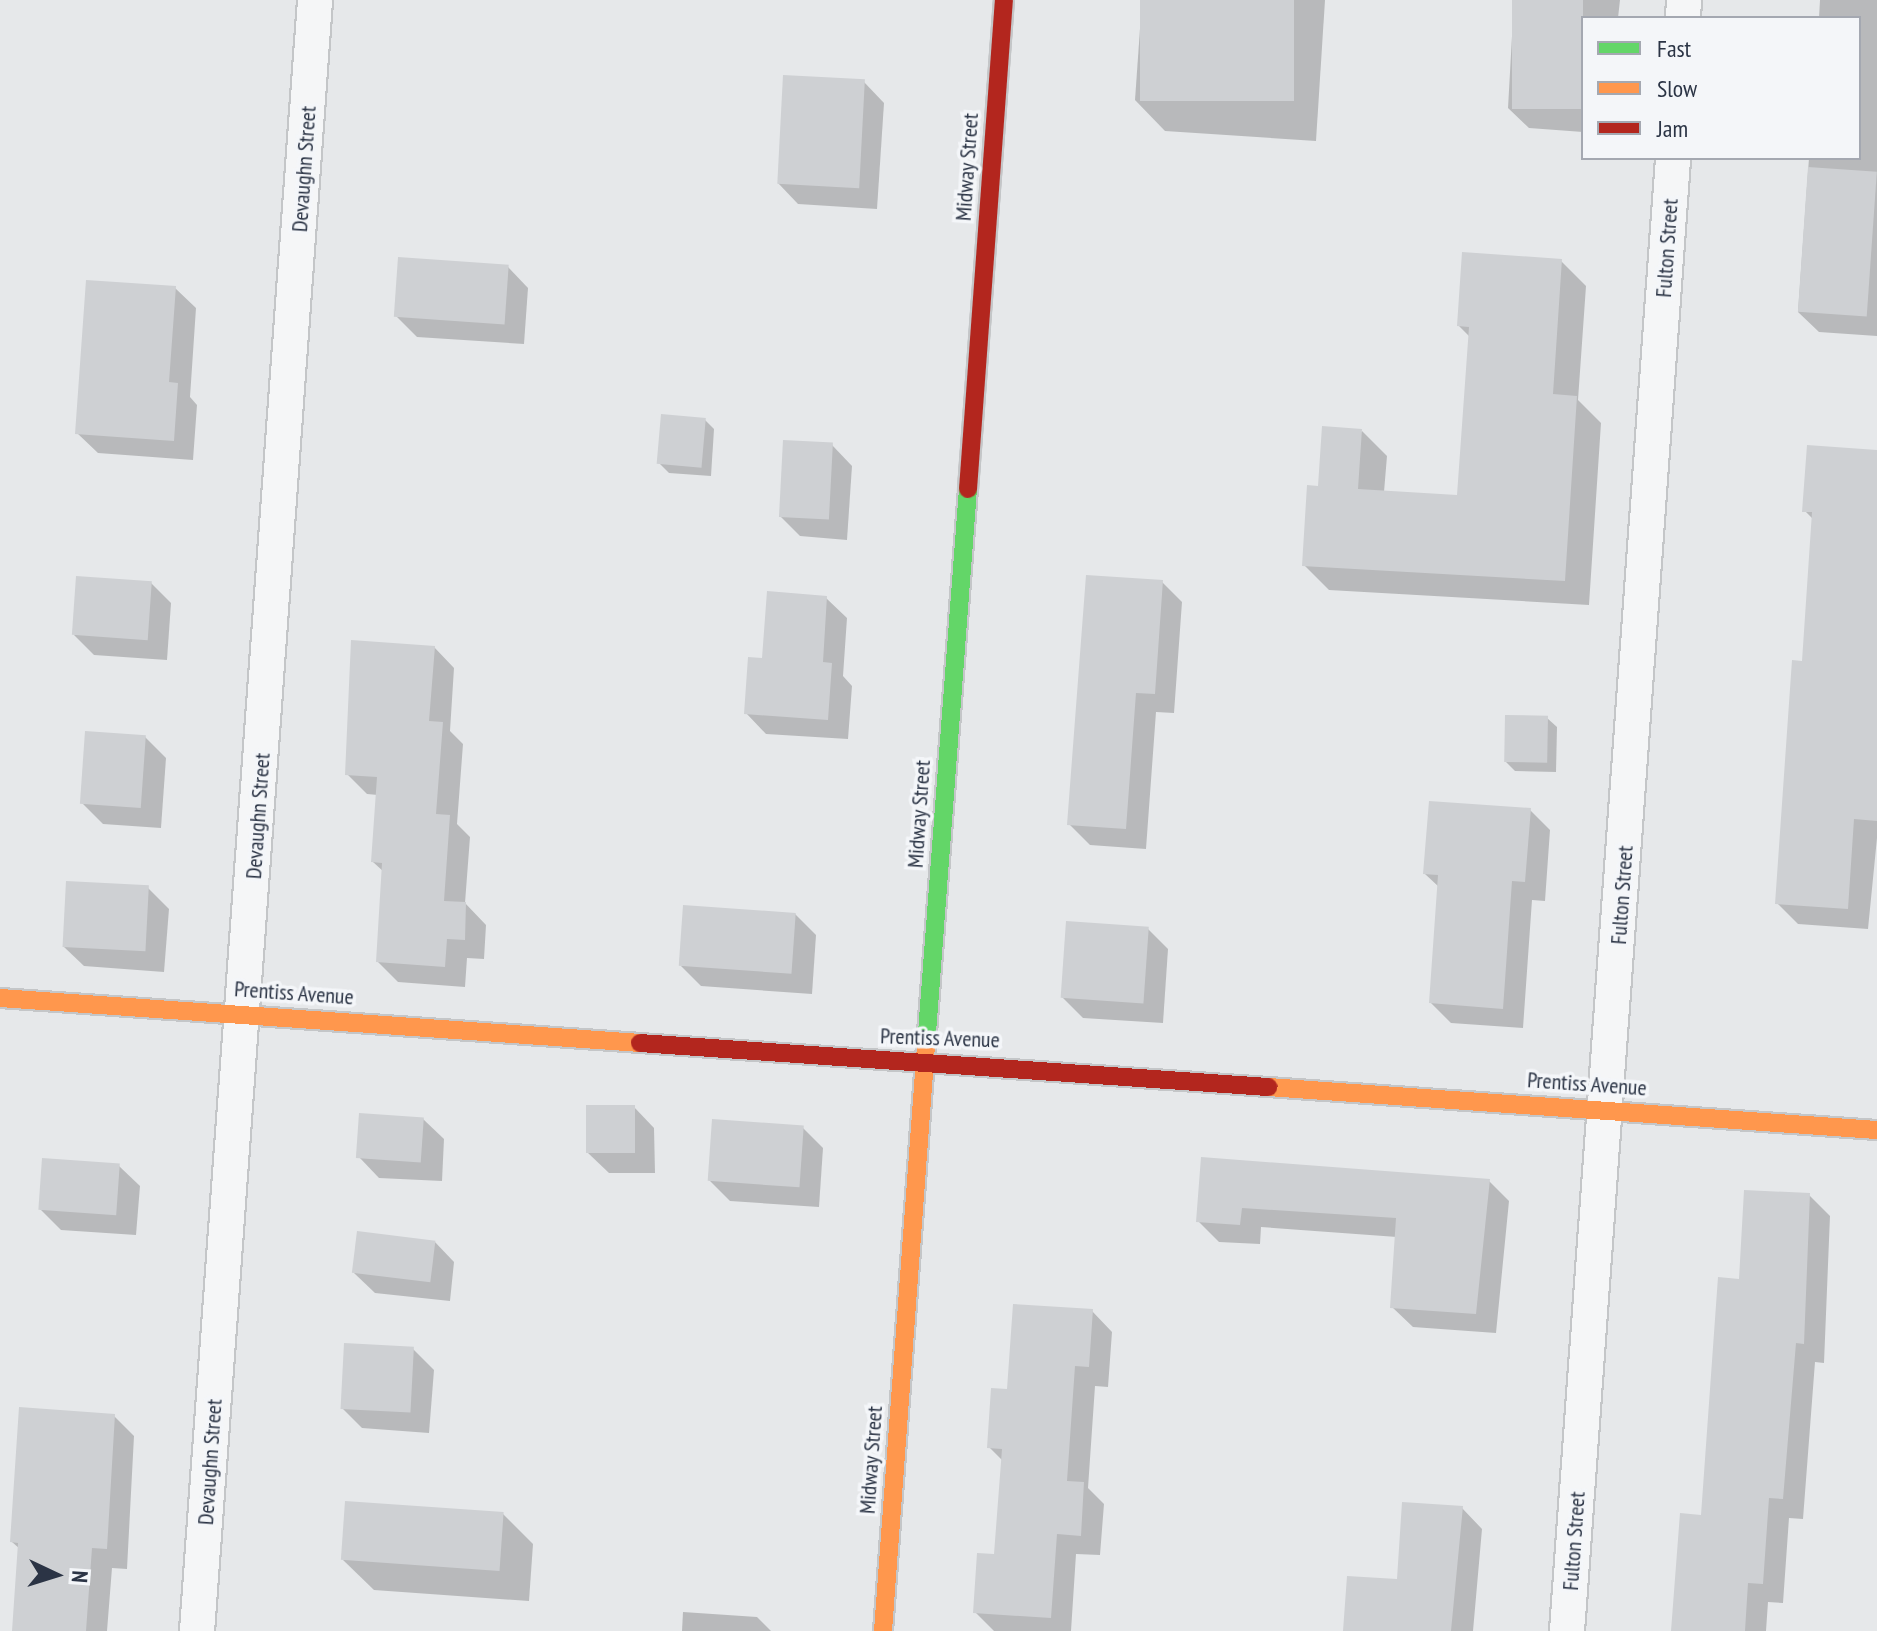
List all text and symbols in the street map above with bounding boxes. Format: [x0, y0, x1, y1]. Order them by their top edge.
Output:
legend [1581, 16, 1861, 160]
text: Fast [1657, 33, 1691, 64]
text: Slow [1657, 73, 1697, 104]
street label: Devaughn Street [286, 105, 322, 233]
street label: Midway Street [950, 112, 984, 222]
text: Jam [1657, 113, 1688, 144]
street label: Fulton Street [1650, 198, 1684, 298]
street label: Devaughn Street [240, 752, 276, 880]
street label: Midway Street [902, 759, 936, 869]
street label: Fulton Street [1605, 845, 1639, 945]
street label: Prentiss Avenue [233, 976, 355, 1010]
street label: Prentiss Avenue [880, 1023, 1000, 1053]
street label: Prentiss Avenue [1526, 1067, 1648, 1101]
street label: Devaughn Street [192, 1398, 228, 1526]
street label: Midway Street [854, 1405, 888, 1515]
street label: Fulton Street [1557, 1491, 1591, 1591]
north arrow [16, 1535, 96, 1615]
text: N [66, 1570, 94, 1584]

